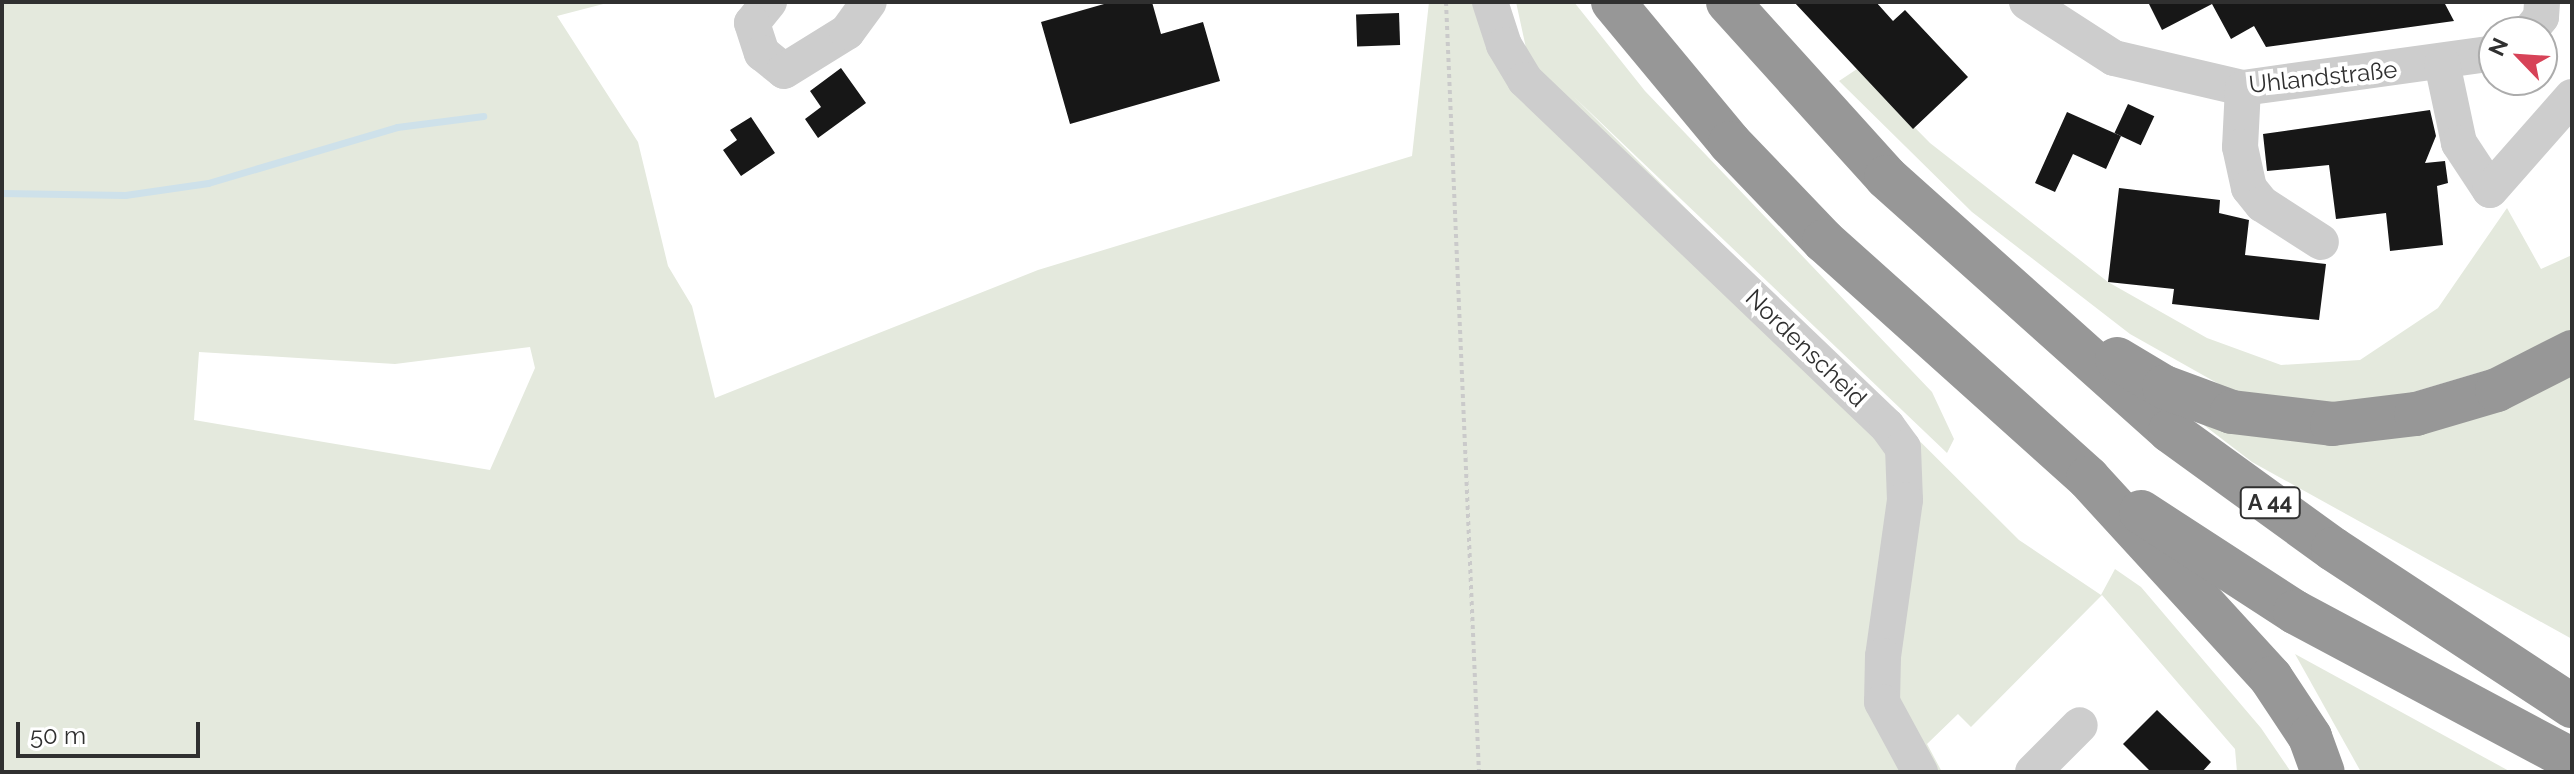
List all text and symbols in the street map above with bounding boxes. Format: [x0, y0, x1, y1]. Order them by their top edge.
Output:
north arrow [2478, 16, 2558, 96]
text: N [2483, 34, 2513, 60]
street label: Uhlandstraße [2247, 55, 2399, 99]
street label: Nordenscheid [1740, 283, 1872, 413]
road number: A 44 [2238, 485, 2302, 521]
scale bar [20, 706, 204, 756]
text: 50 m [30, 721, 86, 750]

